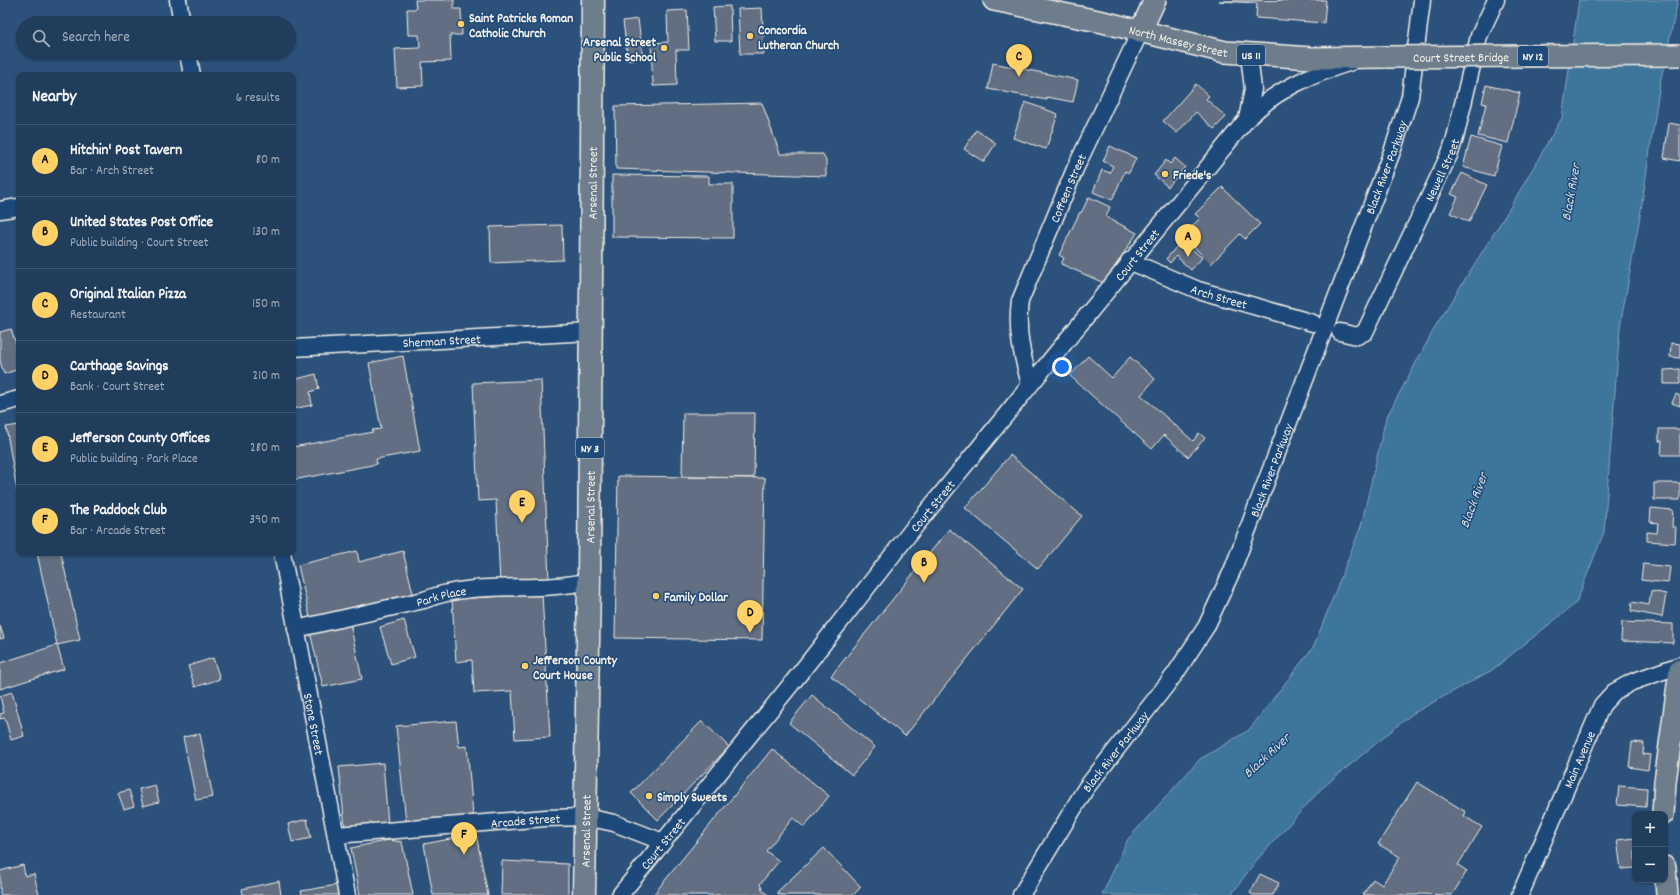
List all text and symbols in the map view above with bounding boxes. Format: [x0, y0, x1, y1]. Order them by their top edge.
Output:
place label: Saint Patricks Roman Catholic Church [469, 10, 573, 44]
search box [16, 16, 296, 60]
marker: Saint Patricks Roman Catholic Church [456, 19, 466, 29]
place label: Concordia Lutheran Church [758, 22, 839, 56]
street label: North Massey Street [1127, 22, 1228, 64]
icon: search [30, 27, 52, 49]
text: Search here [62, 27, 130, 49]
marker: Concordia Lutheran Church [745, 31, 755, 41]
place label: Arsenal Street Public School [583, 34, 657, 68]
marker: Arsenal Street Public School [659, 43, 669, 53]
pin: C [1006, 44, 1032, 77]
road number: US 11 [1237, 45, 1265, 65]
road number: NY 12 [1518, 46, 1548, 66]
street label: Court Street Bridge [1413, 49, 1509, 69]
text: Nearby [32, 86, 76, 110]
text: 6 results [236, 89, 280, 108]
street label: Black River Parkway [1362, 118, 1414, 218]
street label: Newell Street [1421, 136, 1466, 205]
text: Hitchin' Post Tavern [70, 140, 182, 162]
street label: Arsenal Street [584, 146, 604, 220]
text: A [41, 151, 49, 170]
text: 80 m [256, 151, 280, 170]
street label: Coffeen Street [1047, 151, 1093, 226]
water label: Black River [1557, 160, 1587, 222]
text: Bar · Arch Street [70, 162, 154, 181]
place label: Friede's [1173, 167, 1212, 186]
marker: Friede's [1160, 169, 1170, 179]
text: United States Post Office [70, 212, 213, 234]
text: B [42, 223, 48, 242]
text: 130 m [252, 223, 280, 242]
pin: A [1175, 224, 1201, 257]
street label: Court Street [1112, 226, 1166, 286]
text: Public building · Court Street [70, 234, 209, 253]
street label: Arch Street [1187, 281, 1249, 316]
text: Original Italian Pizza [70, 284, 186, 306]
text: C [42, 295, 48, 314]
text: 150 m [252, 295, 280, 314]
text: Restaurant [70, 306, 126, 325]
street label: Sherman Street [402, 331, 482, 354]
text: Carthage Savings [70, 356, 169, 378]
your location [1052, 357, 1072, 377]
text: D [42, 367, 48, 386]
text: 210 m [252, 367, 280, 386]
text: Bank · Court Street [70, 378, 165, 397]
street label: Black River Parkway [1246, 421, 1300, 520]
text: Jefferson County Offices [70, 428, 210, 450]
road number: NY 3 [576, 438, 604, 458]
text: E [42, 439, 48, 458]
text: 280 m [250, 439, 280, 458]
text: Public building · Park Place [70, 450, 198, 469]
water label: Black River [1456, 468, 1495, 531]
street label: Arsenal Street [582, 470, 602, 544]
street label: Court Street [907, 477, 961, 537]
pin: E [509, 490, 535, 523]
text: The Paddock Club [70, 500, 167, 522]
text: F [42, 511, 48, 530]
text: 390 m [249, 511, 280, 530]
text: Bar · Arcade Street [70, 522, 166, 541]
pin: B [911, 550, 937, 583]
street label: Park Place [415, 583, 468, 613]
place label: Family Dollar [664, 589, 729, 608]
marker: Family Dollar [651, 591, 661, 601]
pin: D [737, 600, 763, 633]
place label: Jefferson County Court House [533, 652, 618, 686]
marker: Jefferson County Court House [520, 661, 530, 671]
street label: Stone Street [297, 692, 327, 757]
street label: Black River Parkway [1079, 707, 1155, 797]
water label: Black River [1239, 728, 1297, 783]
street label: Main Avenue [1560, 728, 1602, 792]
place label: Simply Sweets [657, 789, 728, 808]
marker: Simply Sweets [644, 791, 654, 801]
street label: Arsenal Street [577, 794, 598, 868]
street label: Arcade Street [490, 811, 561, 834]
map controls [1632, 811, 1668, 883]
button: + [1632, 811, 1668, 847]
street label: Court Street [637, 814, 691, 875]
pin: F [451, 822, 477, 855]
button: − [1632, 847, 1668, 883]

